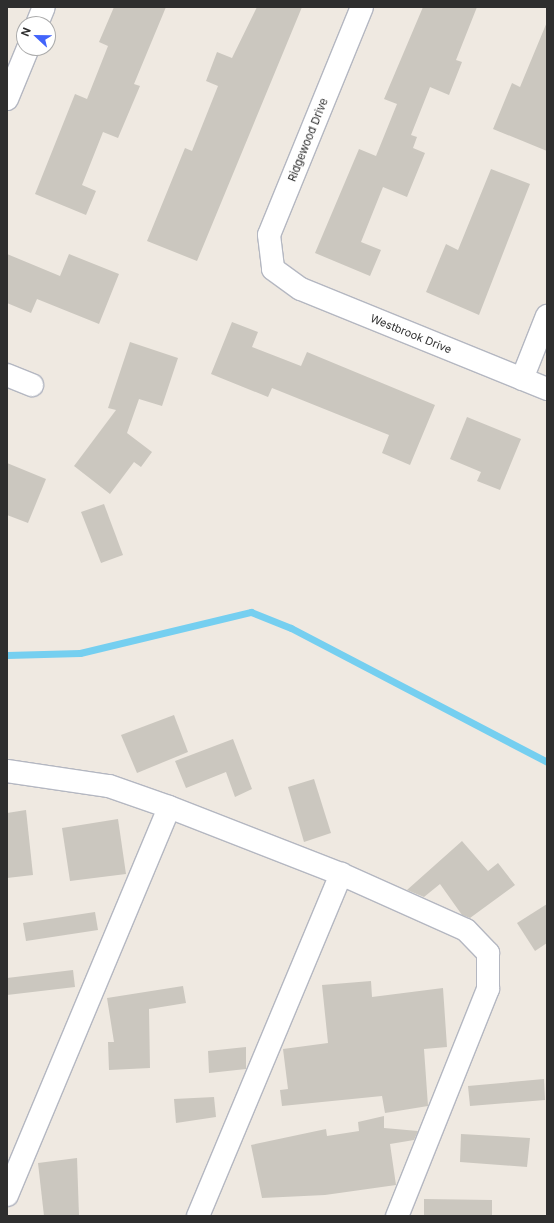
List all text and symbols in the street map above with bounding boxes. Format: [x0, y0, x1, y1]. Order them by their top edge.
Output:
north arrow [16, 16, 56, 56]
text: N [18, 25, 34, 38]
street label: Ridgewood Drive [285, 96, 331, 184]
street label: Westbrook Drive [368, 312, 454, 356]

